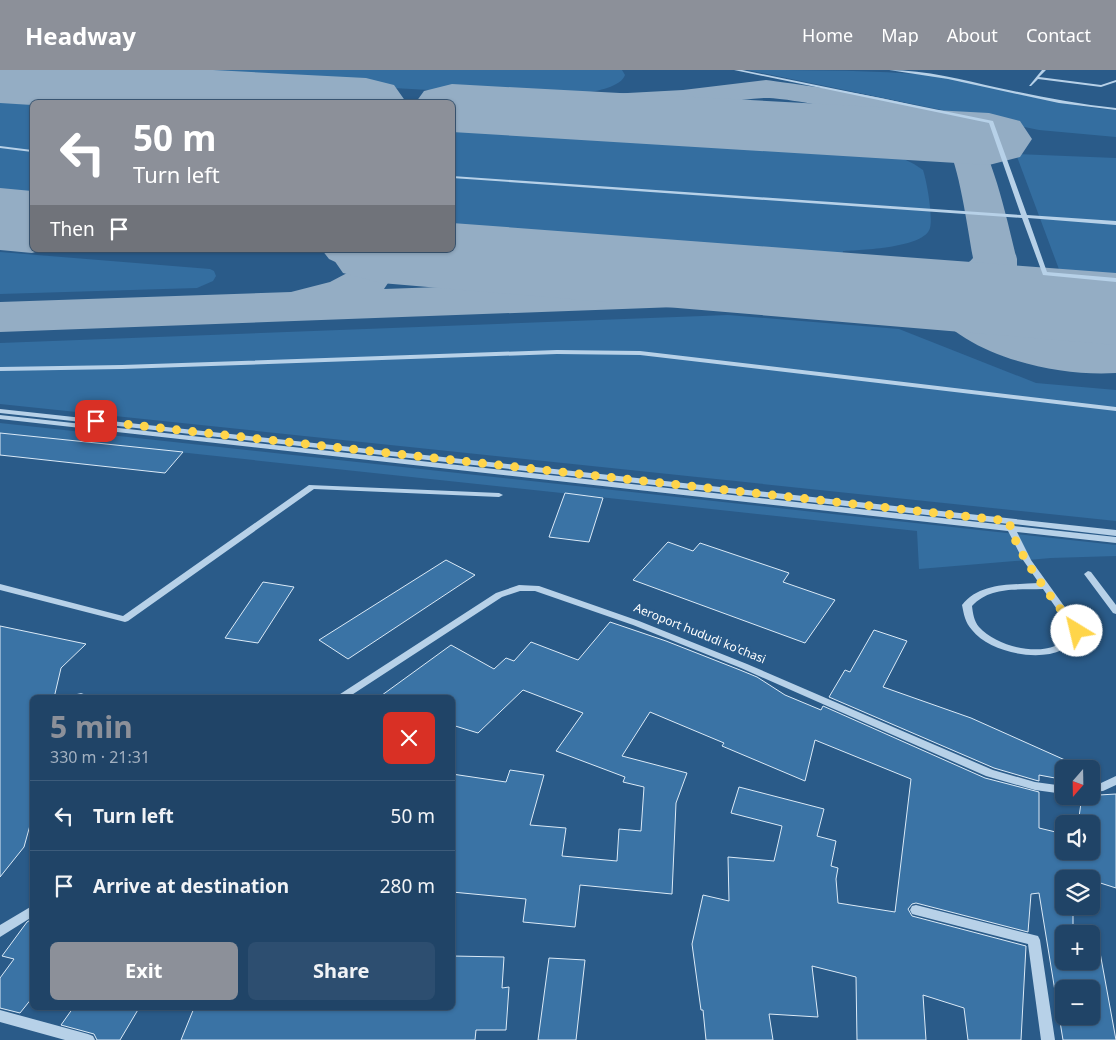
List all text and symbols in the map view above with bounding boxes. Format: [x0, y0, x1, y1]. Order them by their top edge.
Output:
text: Headway [25, 19, 136, 52]
text: Home [802, 23, 853, 47]
text: Map [881, 23, 919, 47]
text: About [947, 23, 998, 47]
text: Contact [1026, 23, 1091, 47]
text: 50 m [133, 114, 216, 161]
icon: left [50, 120, 115, 185]
text: Turn left [133, 159, 220, 189]
icon: arrive [105, 215, 133, 243]
text: Then [50, 216, 95, 242]
pin [75, 400, 117, 442]
icon: arrive [82, 407, 110, 435]
street label: Aeroport hududi ko'chasi [631, 599, 769, 667]
position arrow [1050, 604, 1102, 656]
text: 5 min [50, 706, 133, 747]
button: close [383, 712, 435, 764]
text: 330 m · 21:31 [50, 746, 150, 768]
north arrow [1055, 760, 1100, 805]
map controls [1055, 760, 1100, 1025]
icon: left [50, 802, 78, 830]
text: Turn left [93, 803, 174, 829]
text: 50 m [391, 803, 435, 829]
button: sound [1055, 815, 1100, 860]
button: layers [1055, 870, 1100, 915]
icon: arrive [50, 872, 78, 900]
text: Arrive at destination [93, 873, 289, 899]
text: 280 m [380, 873, 435, 899]
button: + [1055, 925, 1100, 970]
button: Exit [50, 942, 238, 1000]
button: Share [248, 942, 435, 1000]
button: − [1055, 980, 1100, 1025]

